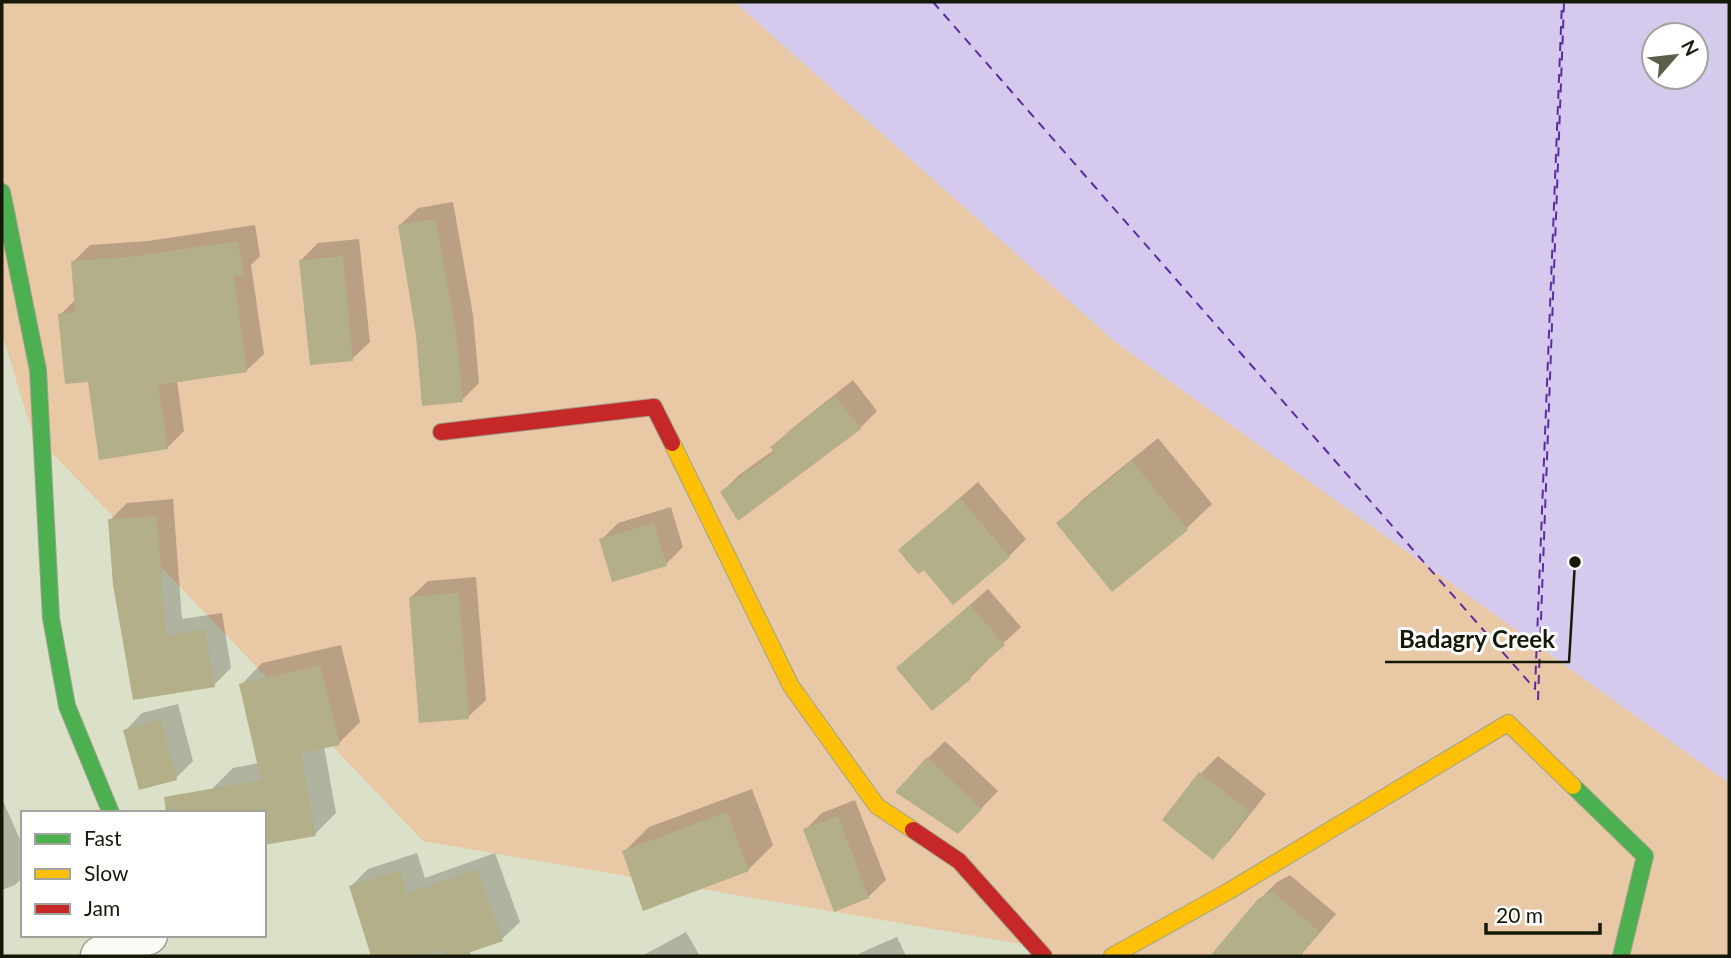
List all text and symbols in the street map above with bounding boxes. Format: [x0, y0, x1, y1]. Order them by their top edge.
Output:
north arrow [1640, 21, 1710, 91]
text: N [1677, 36, 1704, 60]
callout: Badagry Creek [1385, 617, 1569, 662]
text: Badagry Creek [1399, 624, 1555, 653]
legend [21, 811, 266, 937]
text: Fast [84, 825, 122, 850]
text: Slow [84, 860, 129, 885]
scale bar [1486, 892, 1600, 936]
text: Jam [84, 895, 120, 920]
text: 20 m [1496, 902, 1543, 927]

